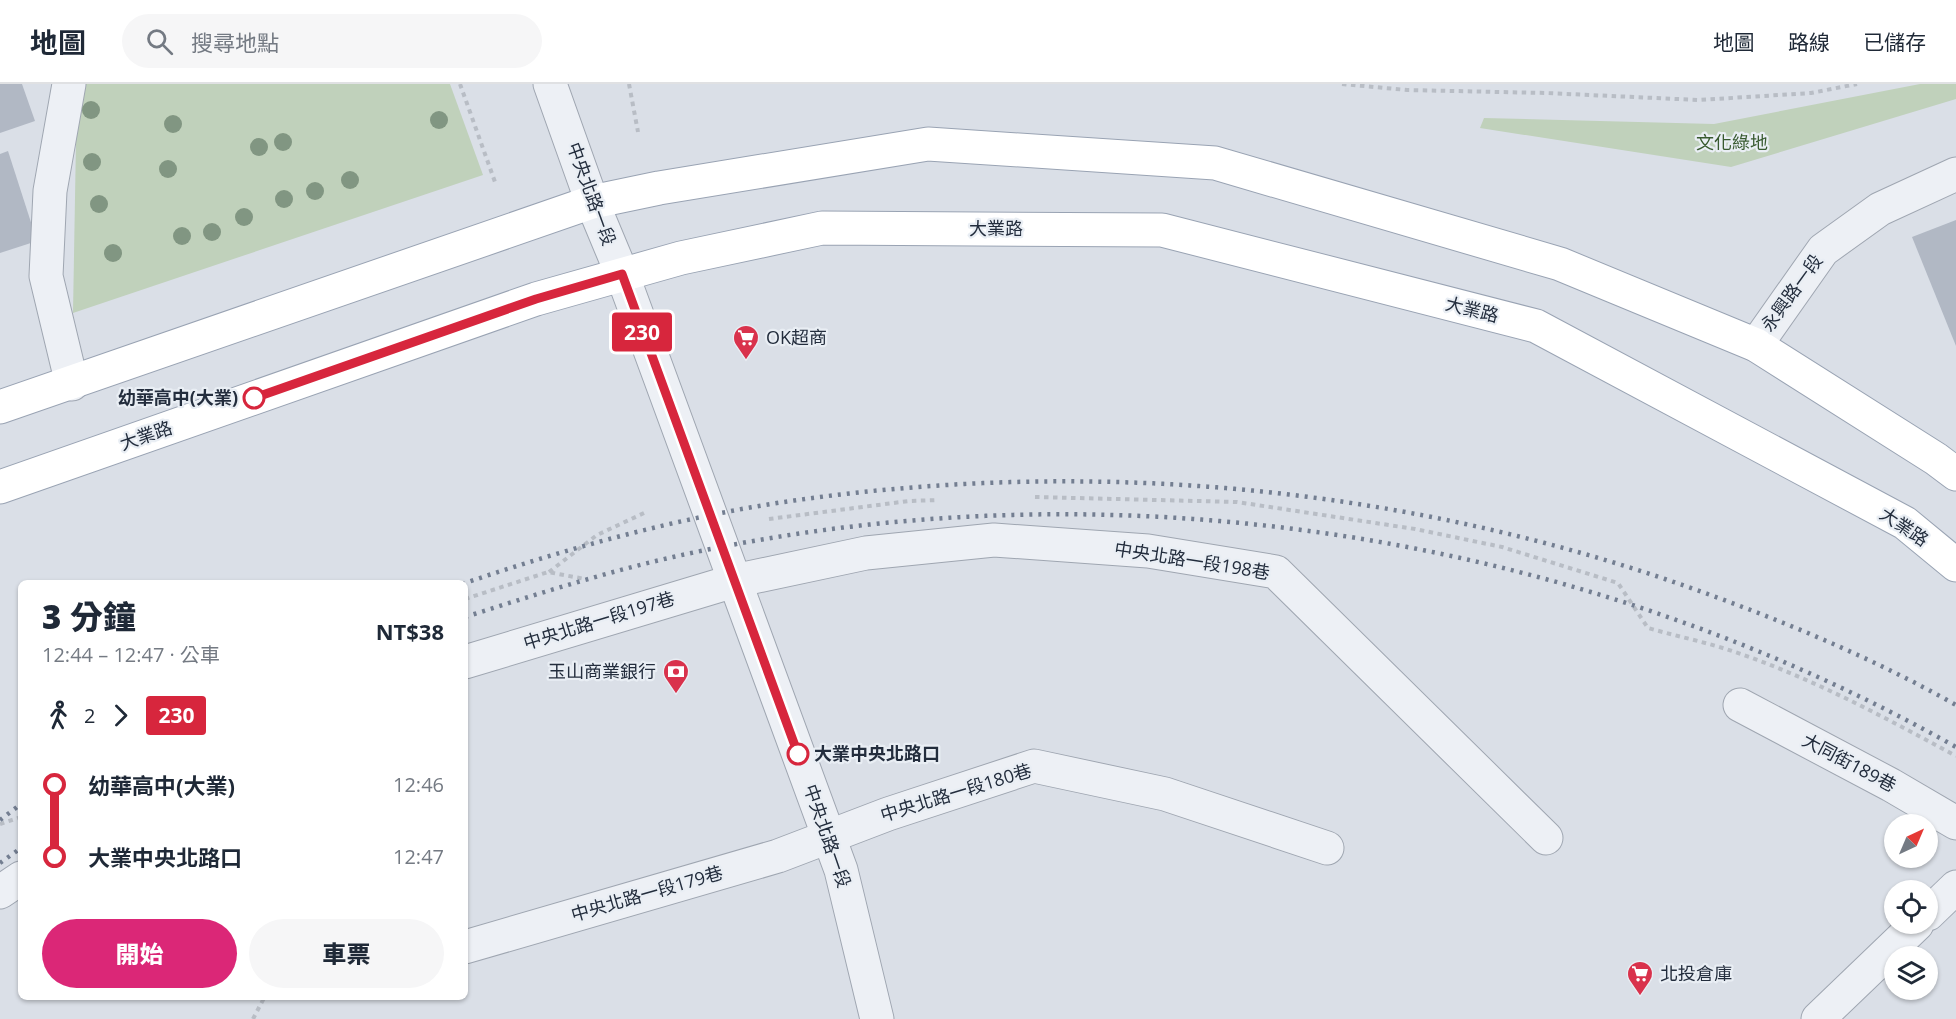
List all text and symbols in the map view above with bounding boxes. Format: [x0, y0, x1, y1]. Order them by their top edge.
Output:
search box [122, 14, 542, 68]
text: 地圖 [30, 23, 86, 61]
icon: search [143, 25, 176, 58]
text: 搜尋地點 [191, 27, 279, 57]
text: 地圖 [1713, 28, 1755, 56]
text: 路線 [1788, 28, 1830, 56]
text: 已儲存 [1863, 28, 1926, 56]
park label: 文化綠地 [1696, 130, 1768, 154]
street label: 中央北路一段 [562, 139, 622, 249]
street label: 大業路 [969, 216, 1023, 240]
street label: 永興路一段 [1755, 249, 1827, 336]
street label: 大業路 [1443, 291, 1501, 327]
line badge: 230 [608, 312, 676, 352]
text: 230 [624, 318, 660, 346]
supermarket icon: OK超商 [731, 323, 761, 361]
place label: OK超商 [766, 325, 827, 349]
place label: 幼華高中(大業) [118, 385, 238, 409]
marker: 幼華高中(大業) [243, 387, 265, 409]
street label: 大業路 [116, 415, 175, 455]
street label: 大業路 [1875, 501, 1934, 551]
street label: 中央北路一段198巷 [1113, 536, 1272, 584]
street label: 中央北路一段197巷 [520, 586, 677, 654]
text: 3 分鐘 [42, 594, 136, 639]
text: NT$38 [376, 616, 444, 646]
text: 12:44 – 12:47 · 公車 [42, 641, 220, 668]
bank icon: 玉山商業銀行 [661, 657, 691, 695]
place label: 玉山商業銀行 [548, 659, 656, 683]
icon: walk [42, 699, 75, 732]
icon: forward [104, 699, 137, 732]
text: 230 [158, 701, 194, 729]
text: 2 [84, 702, 95, 729]
street label: 大同街189巷 [1798, 727, 1901, 797]
place label: 大業中央北路口 [814, 741, 940, 765]
marker: 大業中央北路口 [787, 743, 809, 765]
street label: 中央北路一段180巷 [877, 758, 1034, 826]
text: 幼華高中(大業) [88, 770, 235, 800]
text: 12:46 [393, 771, 444, 798]
street label: 中央北路一段 [799, 781, 857, 891]
north arrow [1884, 814, 1938, 868]
map controls [1884, 814, 1938, 1000]
text: 大業中央北路口 [88, 842, 242, 872]
text: 12:47 [393, 843, 444, 870]
street label: 中央北路一段179巷 [568, 860, 725, 926]
button: locate [1884, 880, 1938, 934]
button: 開始 [42, 919, 237, 988]
button: 車票 [249, 919, 444, 988]
button: layers [1884, 946, 1938, 1000]
supermarket icon: 北投倉庫 [1625, 959, 1655, 997]
place label: 北投倉庫 [1660, 961, 1732, 985]

